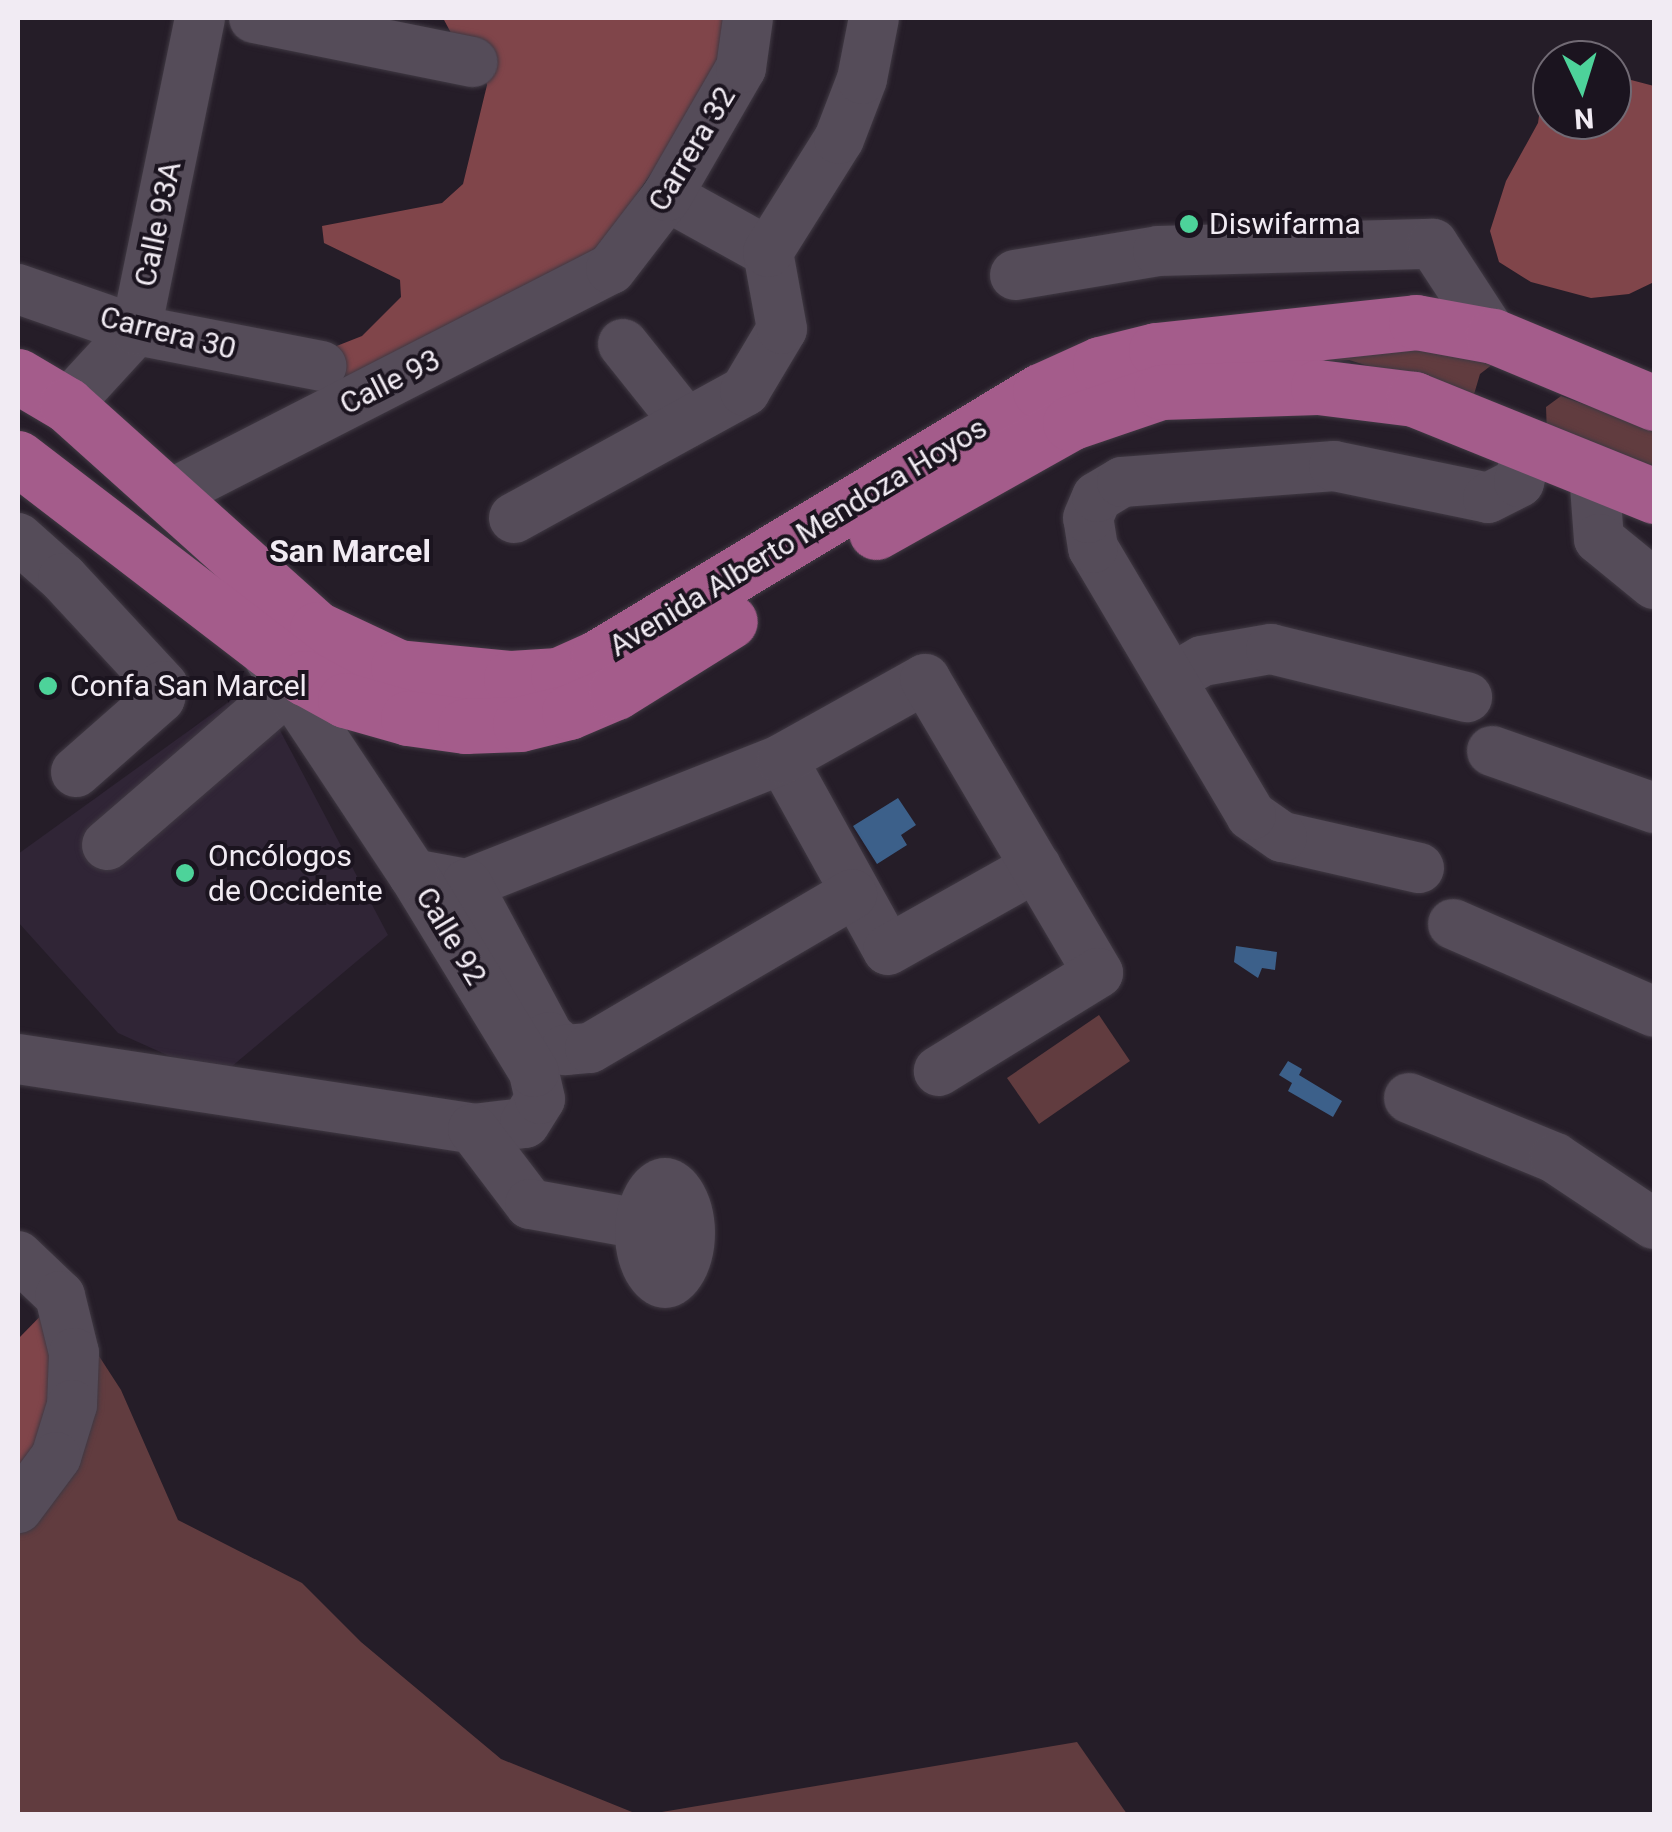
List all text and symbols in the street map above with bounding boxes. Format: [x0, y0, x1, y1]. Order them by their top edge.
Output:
north arrow [1532, 40, 1632, 140]
street label: Carrera 32 [641, 80, 743, 218]
text: N [1573, 101, 1595, 136]
street label: Calle 93A [127, 158, 189, 290]
place label: Diswifarma [1209, 206, 1361, 242]
marker: Diswifarma [1178, 213, 1200, 235]
street label: Carrera 30 [96, 299, 240, 367]
street label: Calle 93 [334, 342, 446, 422]
street label: Avenida Alberto Mendoza Hoyos [603, 410, 993, 664]
district label: San Marcel [269, 532, 431, 570]
place label: Confa San Marcel [70, 668, 307, 704]
marker: Confa San Marcel [35, 673, 61, 699]
place label: Oncólogos de Occidente [208, 838, 383, 908]
marker: Oncólogos de Occidente [172, 860, 198, 886]
street label: Calle 92 [408, 881, 494, 991]

